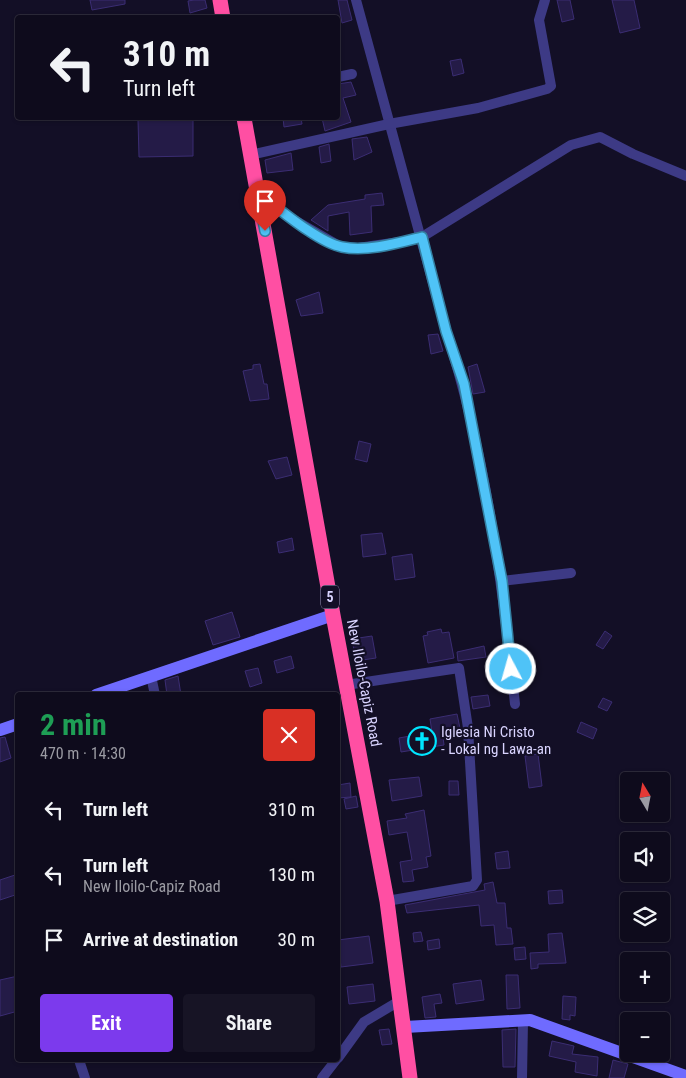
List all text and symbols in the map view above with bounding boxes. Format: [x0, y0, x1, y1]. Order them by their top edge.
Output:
text: 310 m [123, 34, 210, 75]
icon: left [40, 35, 105, 100]
text: Turn left [123, 76, 195, 101]
pin [244, 180, 286, 231]
icon: arrive [251, 187, 279, 215]
road number: 5 [321, 586, 339, 608]
street label: New Iloilo-Capiz Road [343, 618, 385, 748]
position arrow [484, 642, 536, 694]
text: 2 min [40, 707, 107, 742]
button: close [263, 709, 315, 761]
place label: Iglesia Ni Cristo - Lokal ng Lawa-an [441, 723, 551, 758]
church icon: Iglesia Ni Cristo - Lokal ng Lawa-an [407, 726, 437, 756]
text: 470 m · 14:30 [40, 744, 126, 763]
north arrow [620, 772, 670, 822]
map controls [620, 772, 670, 1062]
icon: left [40, 796, 68, 824]
text: Turn left [83, 798, 148, 821]
text: 310 m [268, 798, 315, 821]
button: sound [620, 832, 670, 882]
text: Turn left [83, 854, 148, 877]
icon: left [40, 861, 68, 889]
text: 130 m [268, 863, 315, 886]
text: New Iloilo-Capiz Road [83, 877, 221, 896]
button: layers [620, 892, 670, 942]
icon: arrive [40, 926, 68, 954]
text: Arrive at destination [83, 928, 238, 951]
text: 30 m [278, 928, 315, 951]
button: + [620, 952, 670, 1002]
button: Exit [40, 994, 173, 1052]
button: Share [183, 994, 315, 1052]
button: − [620, 1012, 670, 1062]

